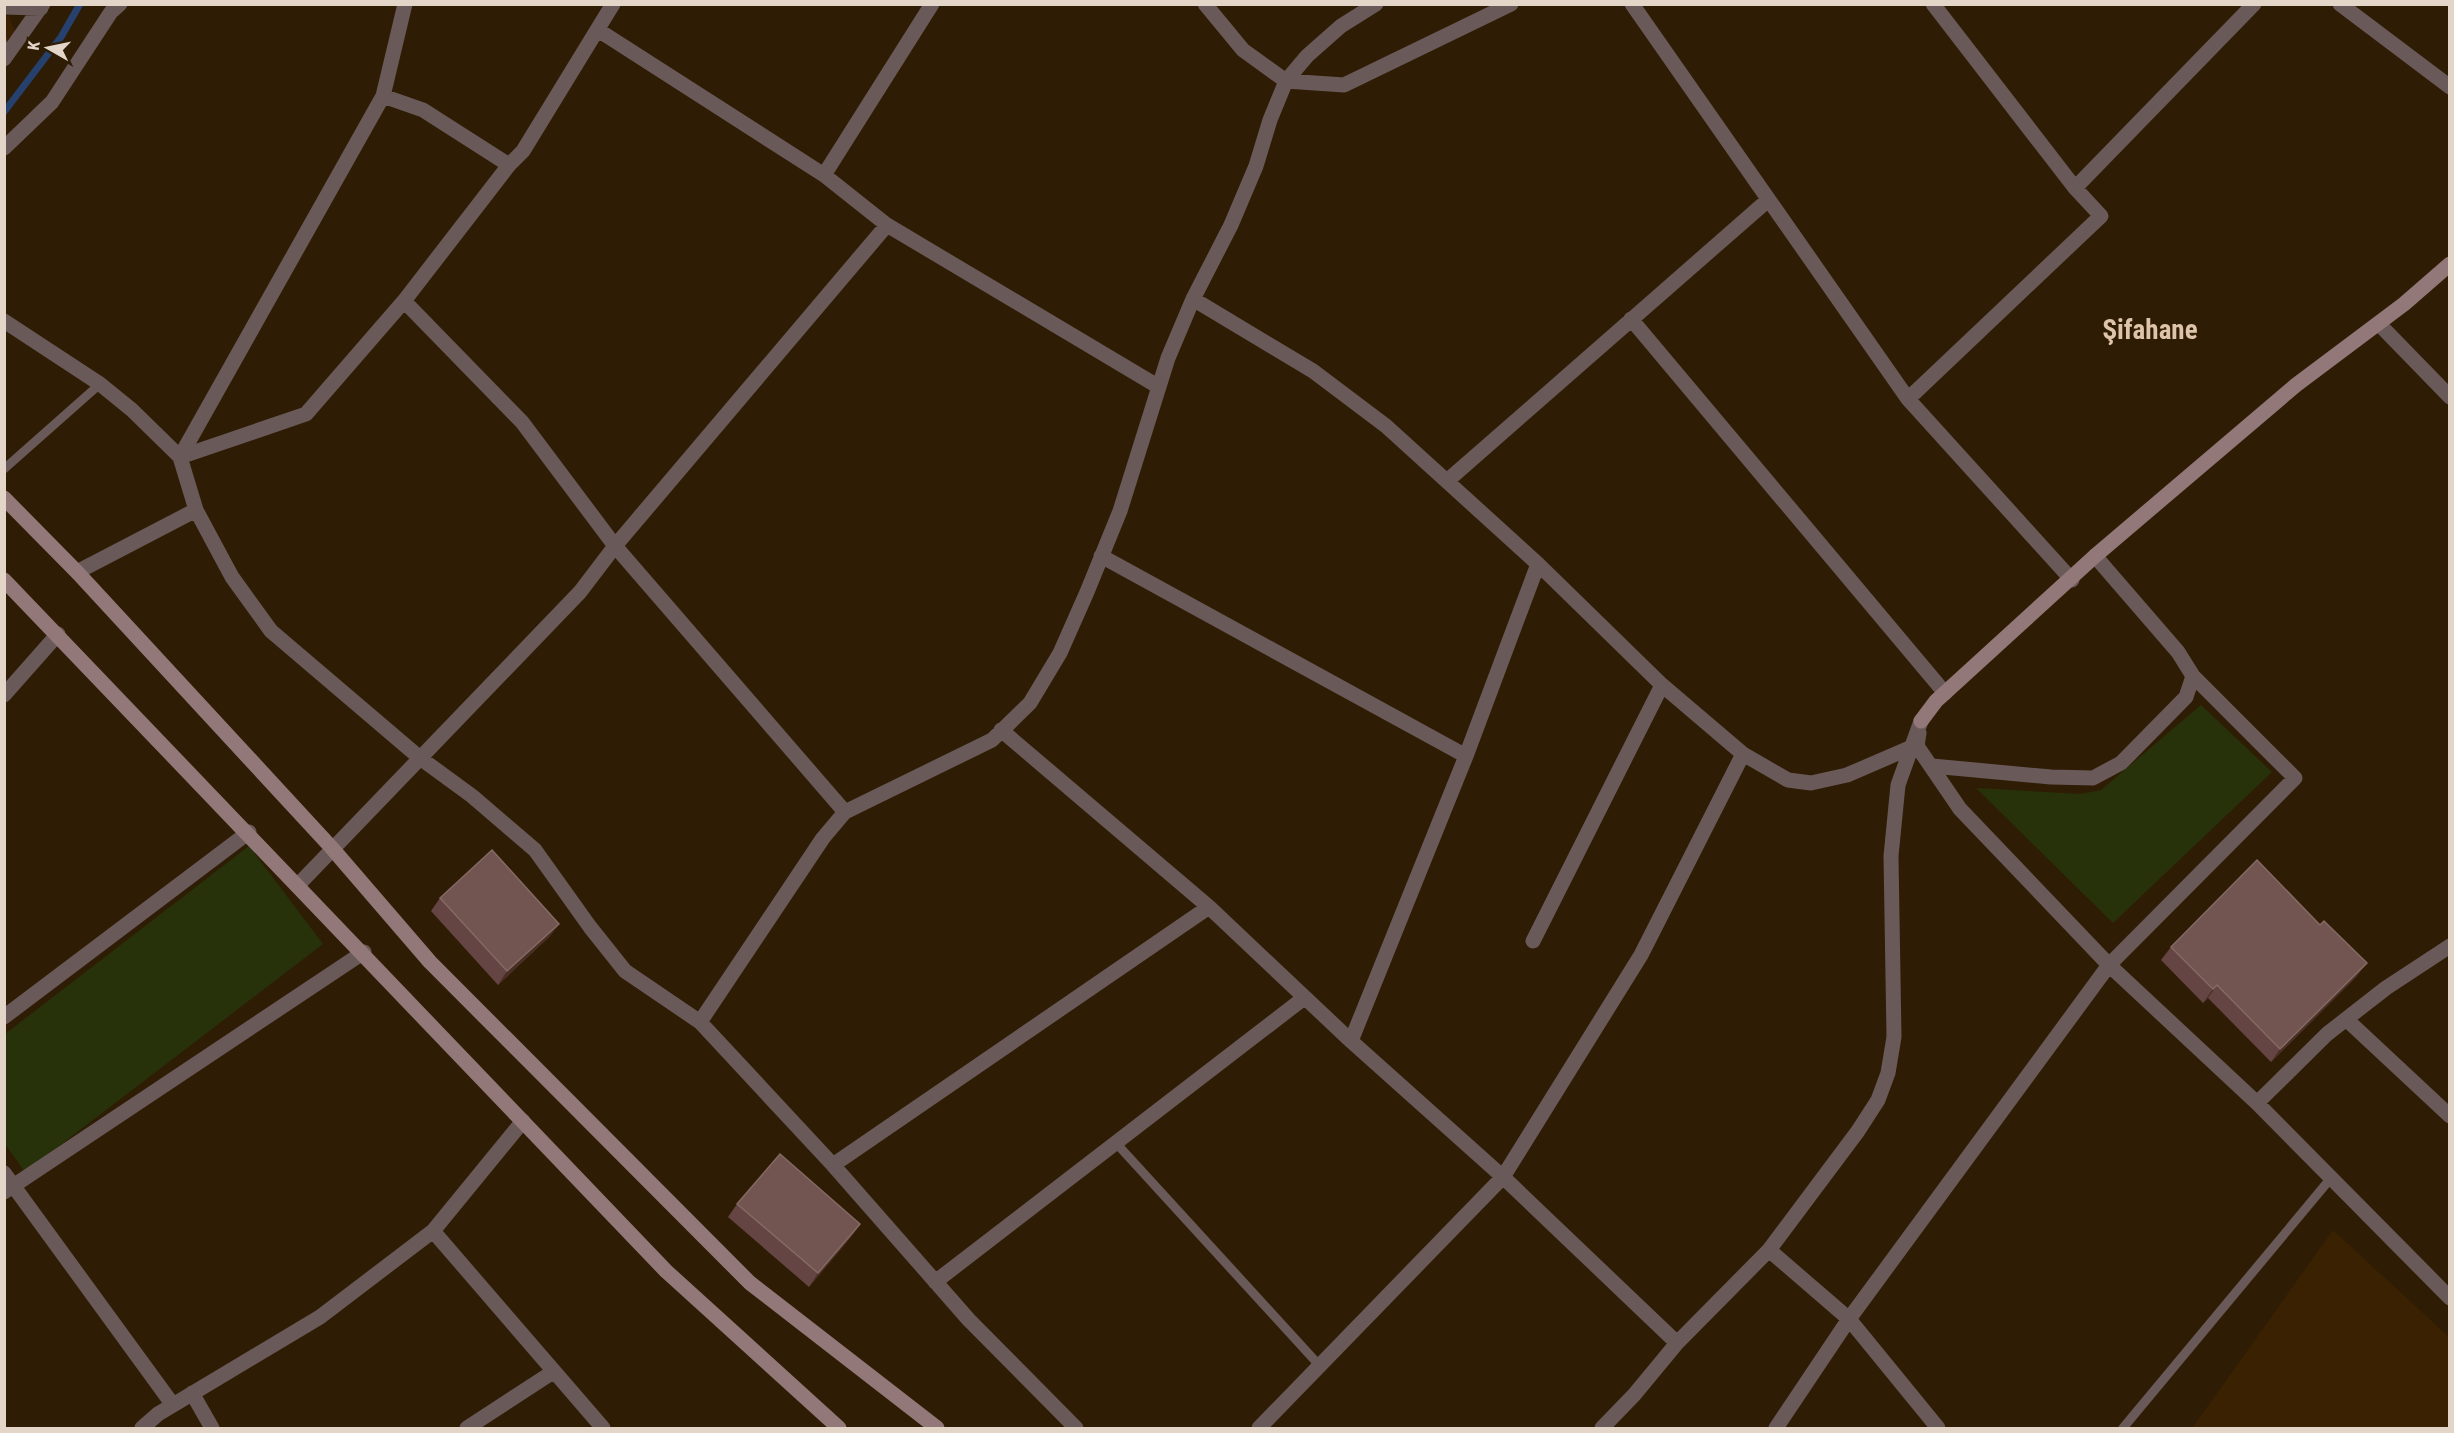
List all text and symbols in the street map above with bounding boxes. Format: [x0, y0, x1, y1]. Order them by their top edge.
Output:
north arrow [18, 18, 78, 78]
text: K [24, 40, 44, 52]
district label: Şifahane [2102, 314, 2198, 346]

